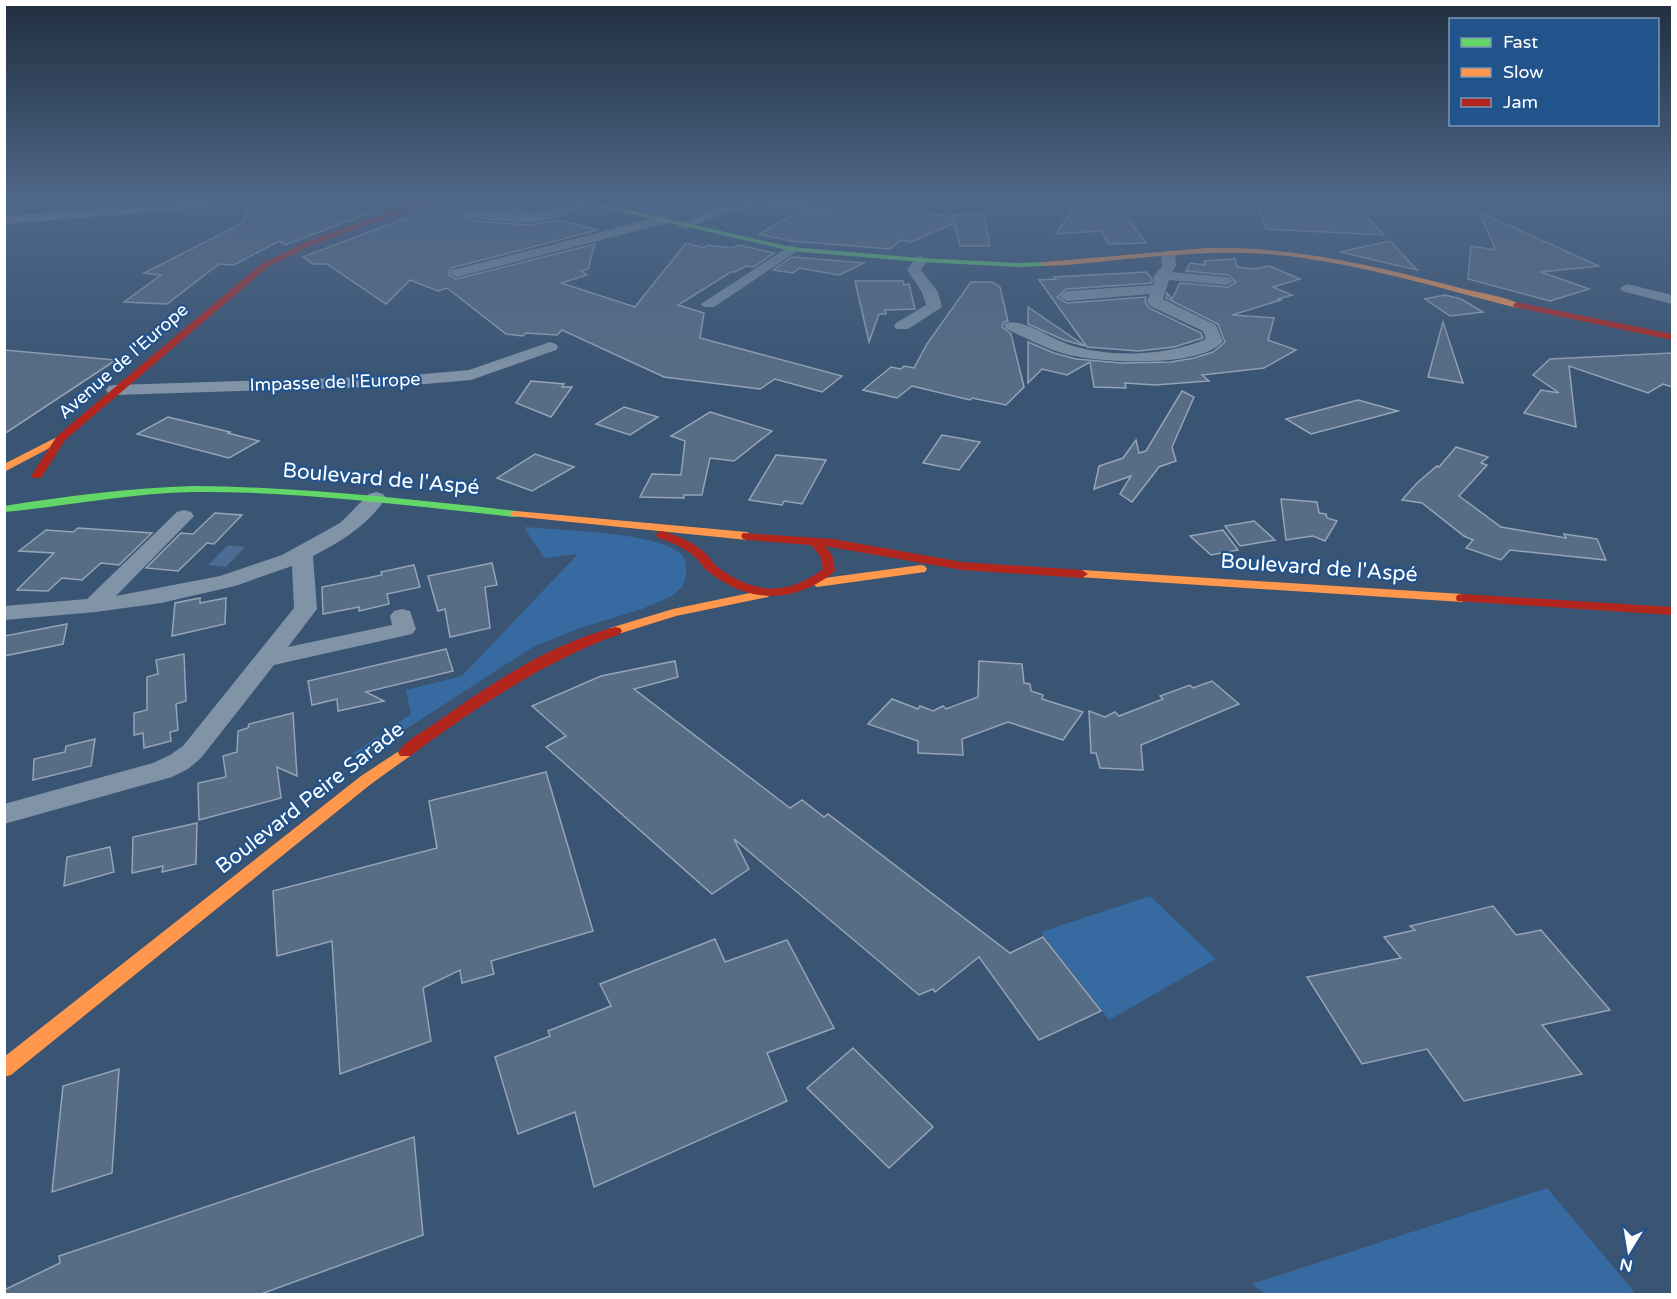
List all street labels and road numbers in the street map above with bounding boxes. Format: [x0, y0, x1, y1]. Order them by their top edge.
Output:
street label: Avenue de l'Europe [53, 299, 193, 423]
street label: Impasse de l'Europe [249, 368, 421, 396]
street label: Boulevard de l'Aspé [281, 458, 481, 500]
street label: Boulevard de l'Aspé [1220, 549, 1419, 587]
street label: Boulevard Peire Sarade [211, 717, 409, 879]

